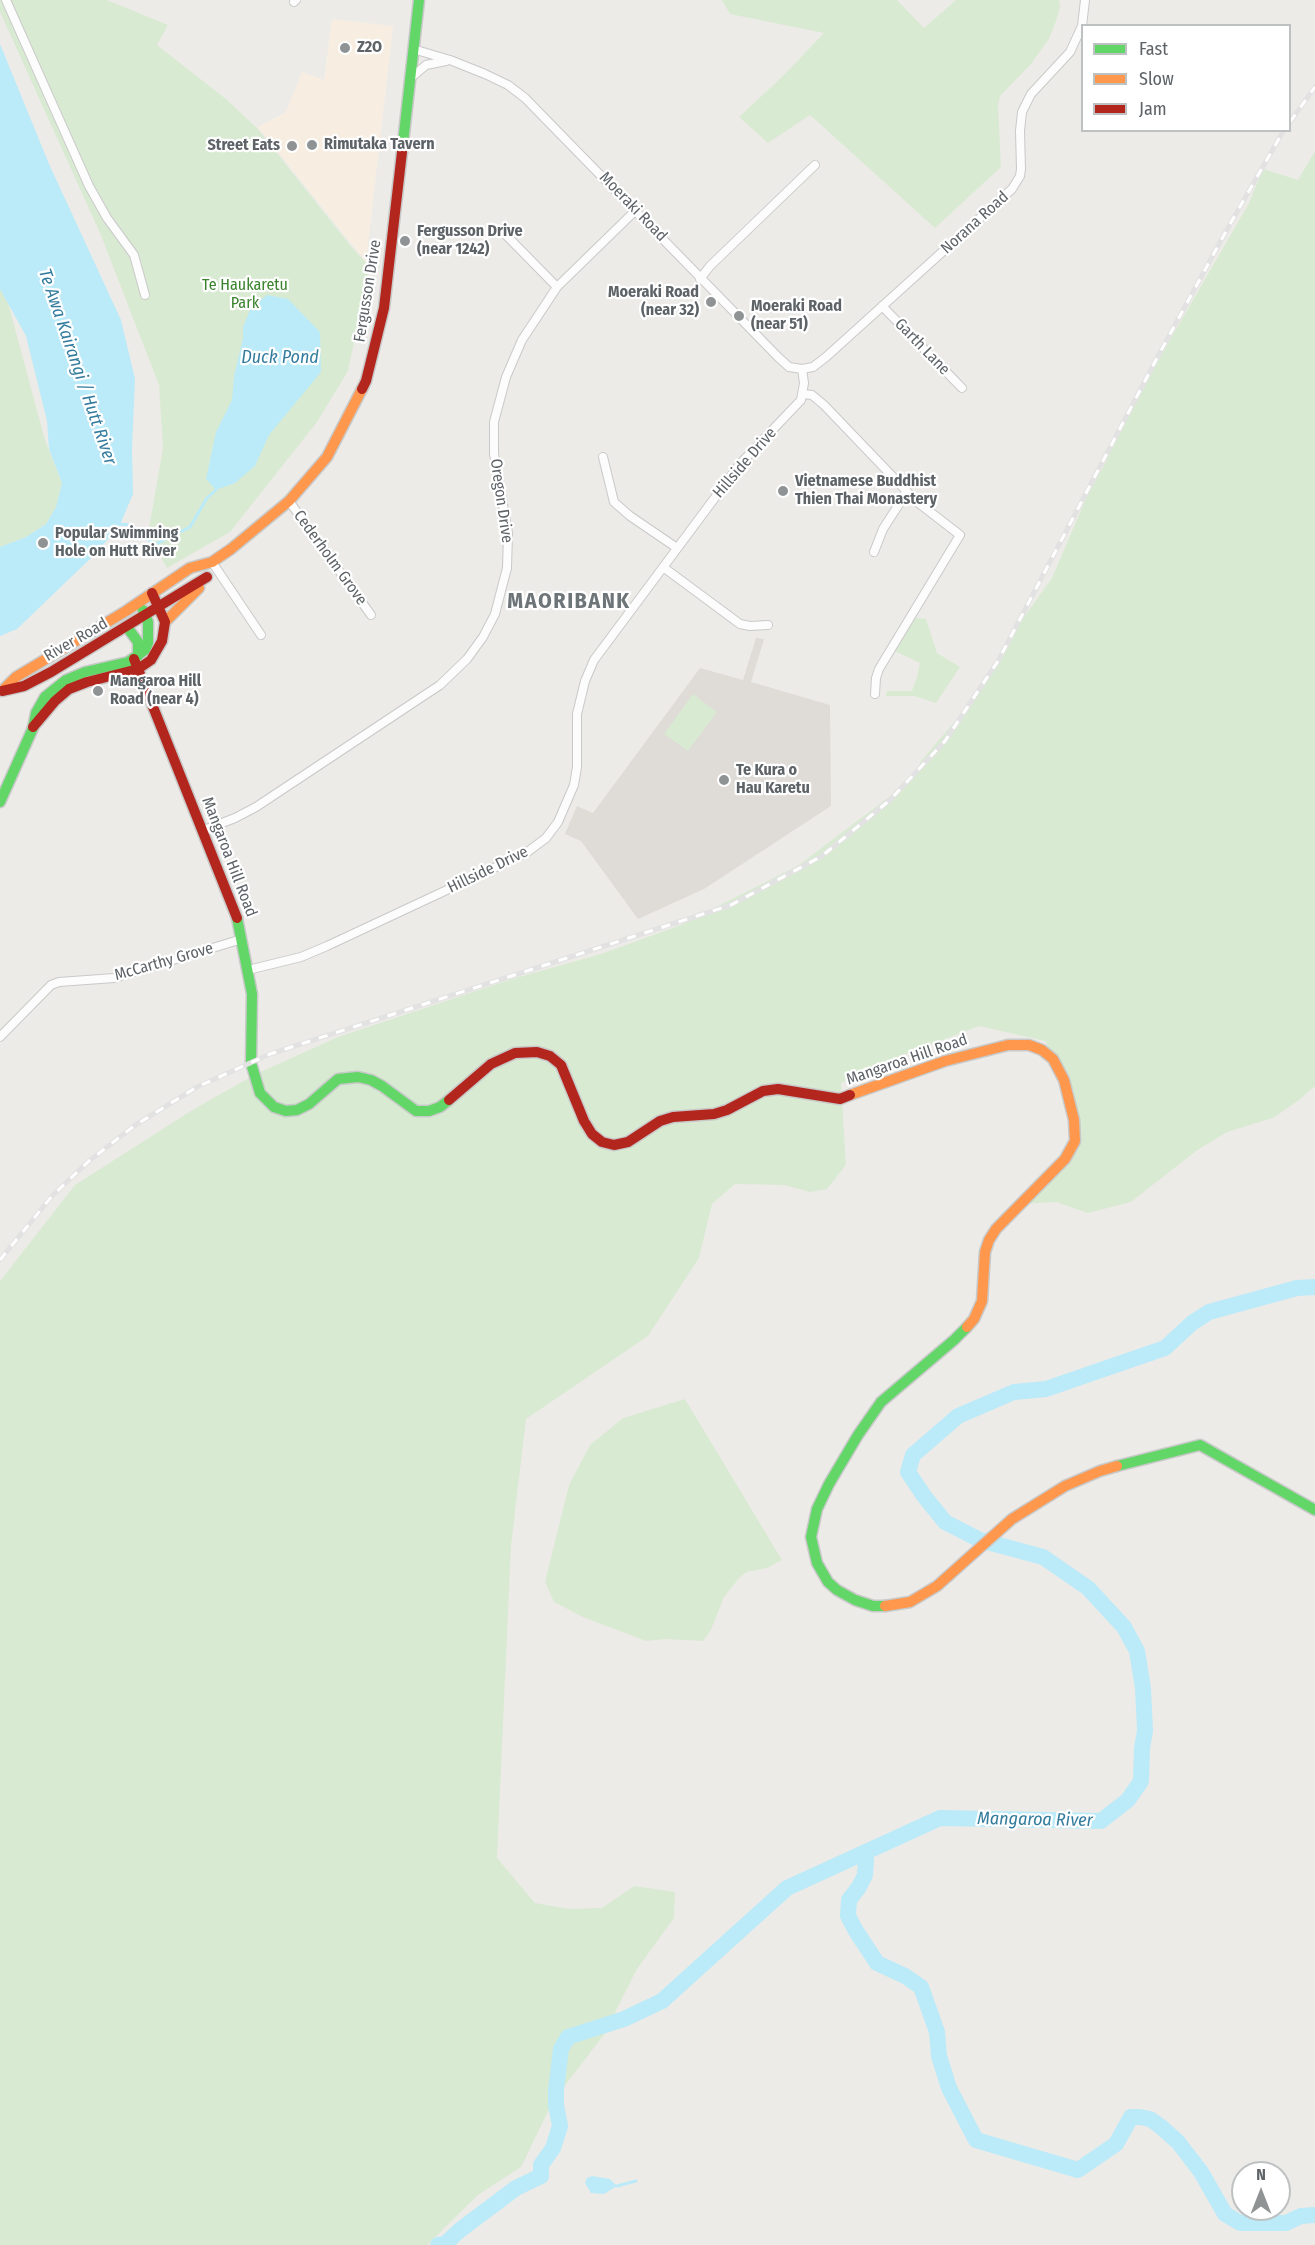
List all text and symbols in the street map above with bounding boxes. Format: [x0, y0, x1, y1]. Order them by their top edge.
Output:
legend [1081, 24, 1291, 132]
place label: Z2O [357, 38, 382, 58]
text: Fast [1139, 38, 1168, 60]
marker: Z2O [338, 41, 352, 55]
text: Slow [1139, 68, 1174, 90]
text: Jam [1139, 98, 1167, 120]
place label: Rimutaka Tavern [324, 135, 435, 155]
place label: Street Eats [207, 136, 280, 156]
marker: Rimutaka Tavern [305, 138, 319, 152]
marker: Street Eats [285, 139, 299, 153]
street label: Moeraki Road [595, 168, 671, 246]
street label: Norana Road [937, 188, 1013, 258]
place label: Fergusson Drive (near 1242) [417, 222, 523, 260]
marker: Fergusson Drive (near 1242) [398, 234, 412, 248]
street label: Fergusson Drive [350, 238, 386, 344]
water label: Te Awa Kairangi / Hutt River [33, 266, 121, 468]
park label: Te Haukaretu Park [202, 276, 288, 314]
place label: Moeraki Road (near 32) [608, 283, 699, 321]
marker: Moeraki Road (near 32) [704, 295, 718, 309]
place label: Moeraki Road (near 51) [751, 297, 842, 335]
marker: Moeraki Road (near 51) [732, 309, 746, 323]
street label: Garth Lane [890, 315, 954, 379]
water label: Duck Pond [241, 347, 319, 369]
street label: Hillside Drive [709, 424, 781, 502]
street label: Oregon Drive [486, 458, 516, 544]
place label: Vietnamese Buddhist Thien Thai Monastery [795, 472, 937, 510]
marker: Vietnamese Buddhist Thien Thai Monastery [776, 484, 790, 498]
street label: Cederholm Grove [289, 507, 371, 609]
place label: Popular Swimming Hole on Hutt River [55, 524, 179, 562]
marker: Popular Swimming Hole on Hutt River [36, 536, 50, 550]
district label: MAORIBANK [507, 589, 631, 615]
street label: River Road [41, 614, 111, 666]
place label: Mangaroa Hill Road (near 4) [110, 672, 201, 710]
marker: Mangaroa Hill Road (near 4) [91, 684, 105, 698]
place label: Te Kura o Hau Karetu [736, 761, 810, 799]
marker: Te Kura o Hau Karetu [717, 773, 731, 787]
street label: Mangaroa Hill Road [197, 794, 261, 920]
street label: Hillside Drive [445, 842, 531, 898]
street label: McCarthy Grove [112, 939, 216, 985]
street label: Mangaroa Hill Road [844, 1030, 970, 1090]
water label: Mangaroa River [977, 1808, 1093, 1832]
north arrow [1231, 2161, 1291, 2221]
text: N [1256, 2165, 1266, 2184]

